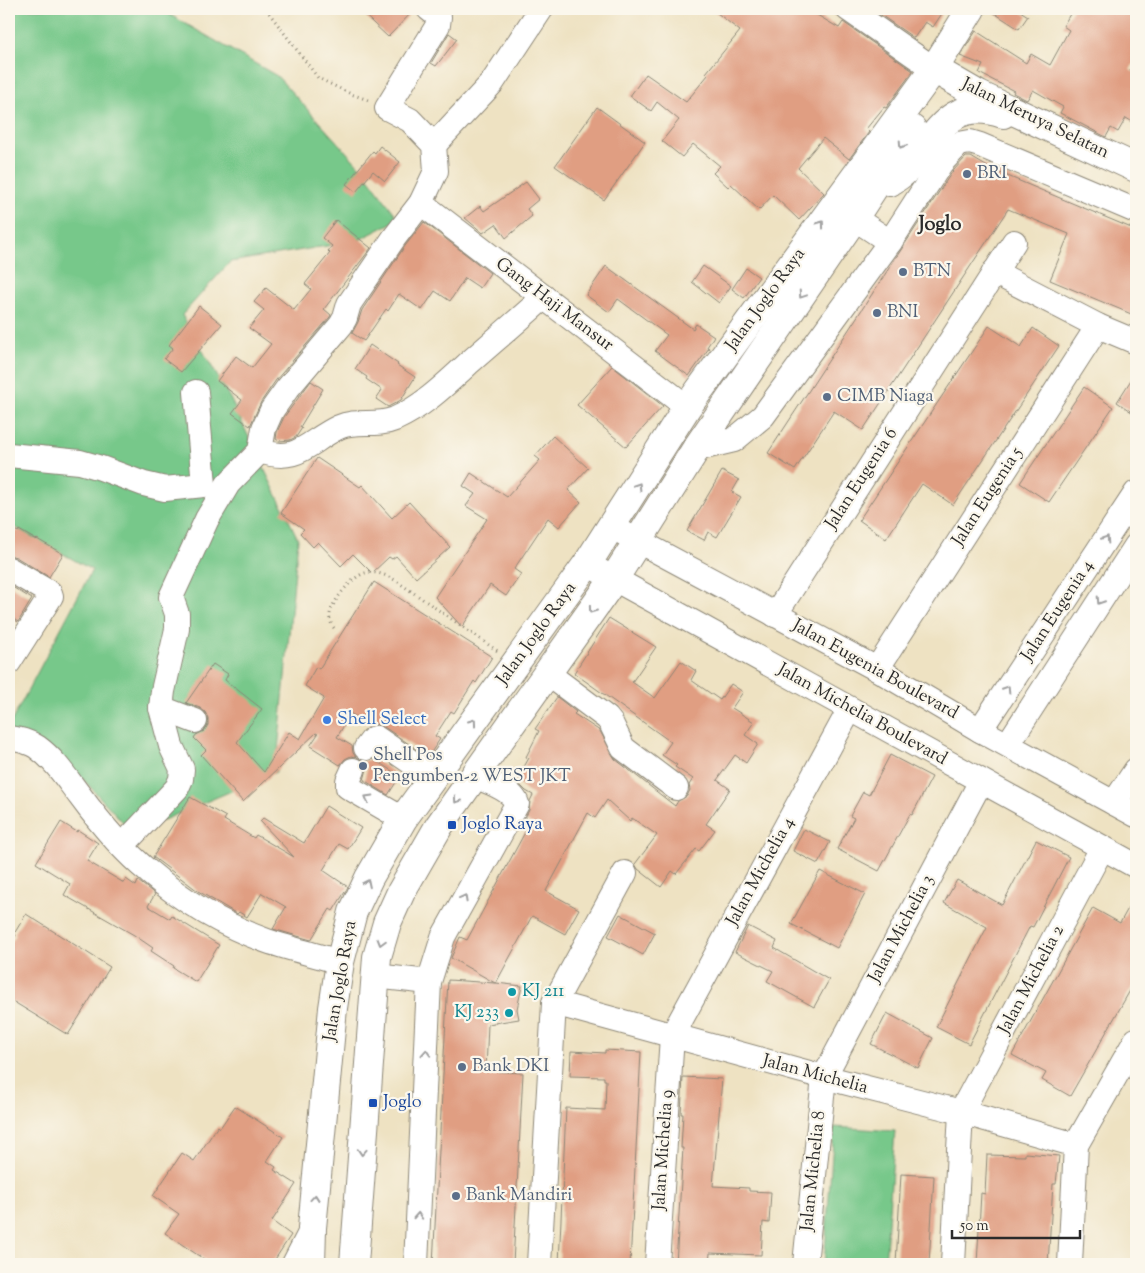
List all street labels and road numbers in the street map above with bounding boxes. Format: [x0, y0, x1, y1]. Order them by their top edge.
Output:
street label: Jalan Meruya Selatan [956, 71, 1114, 166]
street label: Jalan Joglo Raya [719, 243, 812, 358]
street label: Gang Haji Mansur [489, 252, 619, 358]
street label: Jalan Eugenia 6 [819, 423, 905, 536]
street label: Jalan Eugenia 5 [946, 442, 1030, 553]
street label: Jalan Eugenia 4 [1015, 555, 1101, 668]
street label: Jalan Joglo Raya [490, 577, 583, 692]
street label: Jalan Eugenia Boulevard [786, 613, 963, 727]
street label: Jalan Michelia Boulevard [771, 657, 952, 773]
street label: Jalan Michelia 4 [720, 813, 802, 932]
street label: Jalan Michelia 3 [862, 870, 941, 989]
street label: Jalan Joglo Raya [317, 919, 364, 1044]
street label: Jalan Michelia 2 [992, 920, 1072, 1040]
street label: Jalan Michelia [758, 1048, 871, 1102]
street label: Jalan Michelia 9 [647, 1089, 681, 1212]
street label: Jalan Michelia 8 [795, 1110, 833, 1233]

